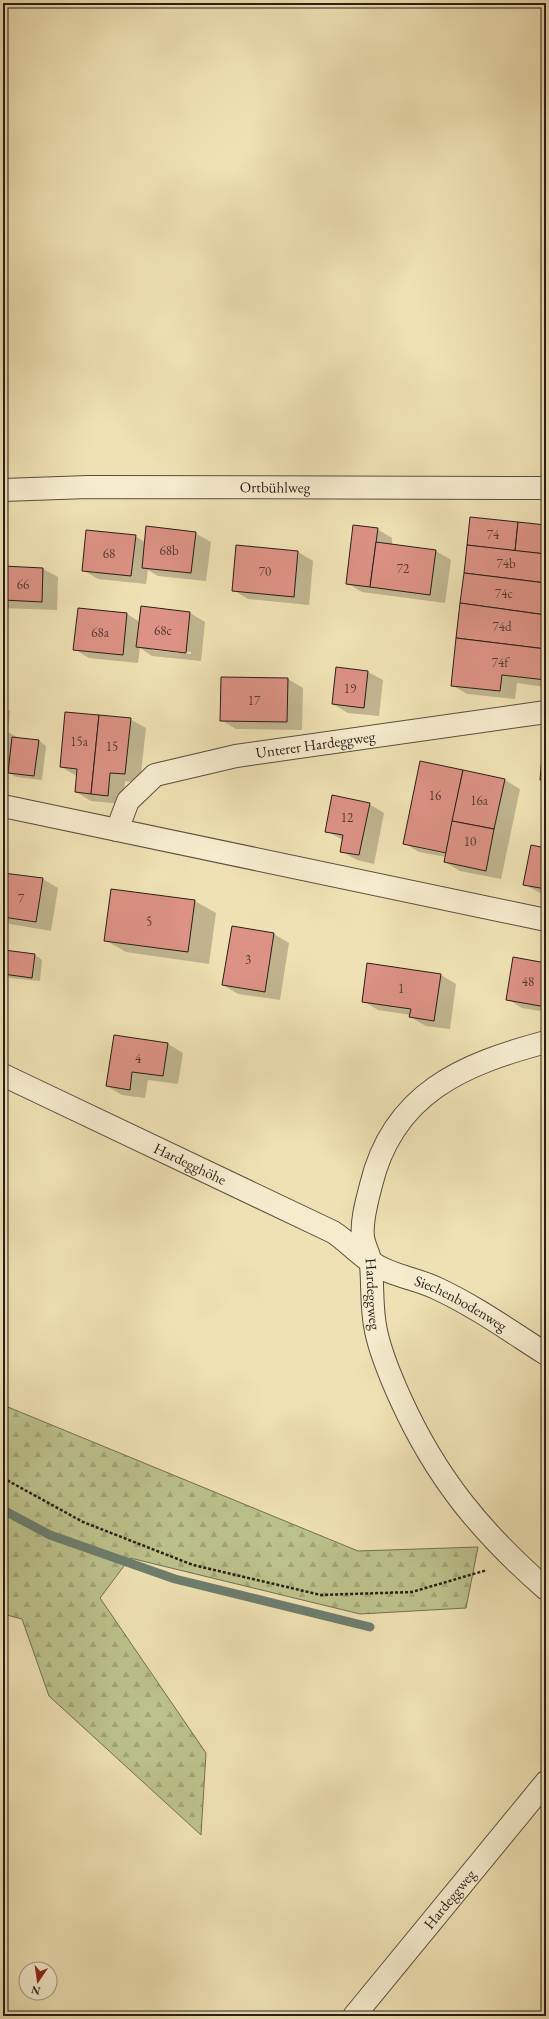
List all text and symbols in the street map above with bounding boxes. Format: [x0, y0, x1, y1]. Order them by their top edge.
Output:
street label: Ortbühlweg [240, 477, 311, 496]
house number: 74 [487, 526, 500, 543]
house number: 68b [159, 542, 179, 559]
house number: 68 [103, 545, 115, 562]
house number: 74b [496, 555, 516, 572]
house number: 72 [397, 560, 410, 577]
house number: 70 [259, 563, 271, 580]
house number: 66 [17, 576, 29, 593]
house number: 74c [495, 585, 513, 602]
house number: 74d [492, 618, 512, 635]
house number: 68c [154, 622, 172, 639]
house number: 68a [91, 624, 110, 641]
house number: 74f [492, 654, 510, 671]
house number: 19 [344, 680, 357, 697]
house number: 17 [248, 692, 261, 709]
street label: Unterer Hardeggweg [254, 726, 377, 762]
house number: 15a [70, 733, 89, 750]
house number: 15 [106, 738, 118, 755]
house number: 16 [429, 787, 441, 804]
house number: 16a [470, 792, 489, 809]
house number: 12 [341, 809, 354, 826]
house number: 10 [464, 833, 476, 850]
house number: 7 [18, 890, 25, 907]
house number: 5 [146, 913, 152, 930]
house number: 3 [245, 951, 251, 968]
house number: 48 [522, 973, 534, 990]
house number: 1 [398, 980, 404, 997]
house number: 4 [135, 1050, 142, 1067]
street label: Hardegghöhe [151, 1138, 230, 1189]
street label: Hardeggweg [362, 1257, 386, 1332]
street label: Siechenbodenweg [412, 1271, 511, 1335]
street label: Hardeggweg [419, 1865, 480, 1933]
north arrow [18, 1961, 58, 2001]
text: N [30, 1983, 42, 1999]

